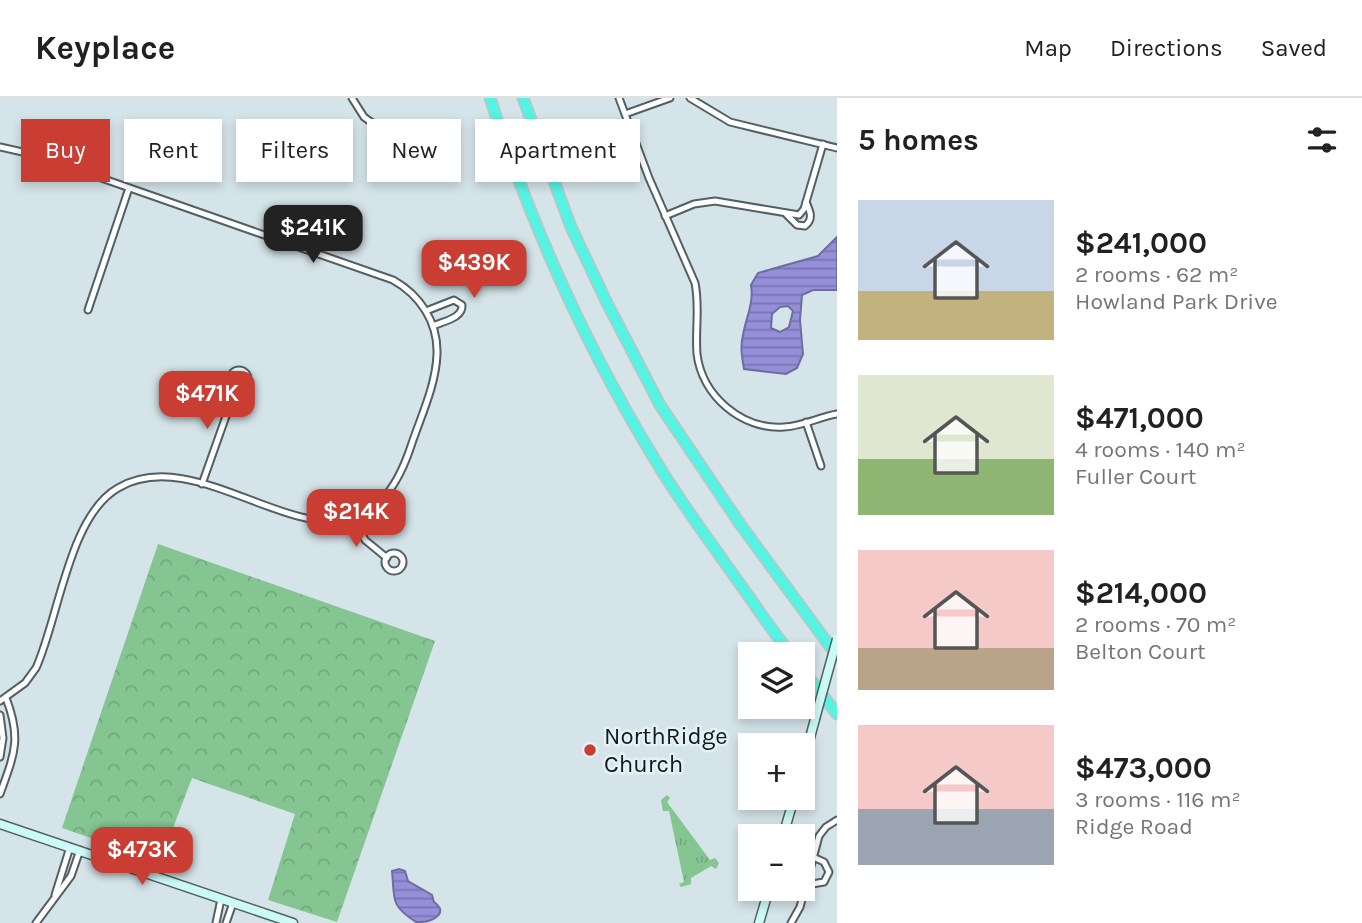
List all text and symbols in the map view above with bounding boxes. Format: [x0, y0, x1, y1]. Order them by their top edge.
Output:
text: Keyplace [35, 29, 175, 67]
text: Map [1024, 34, 1072, 62]
text: Directions [1110, 34, 1223, 62]
text: Saved [1261, 34, 1327, 62]
chip: Buy [21, 119, 110, 182]
chip: Rent [124, 119, 222, 182]
chip: Filters [236, 119, 353, 182]
chip: New [367, 119, 461, 182]
chip: Apartment [475, 119, 640, 182]
icon: filters [1303, 121, 1341, 159]
text: 5 homes [858, 122, 979, 158]
pin: $241K [264, 206, 362, 265]
text: $241K [280, 214, 346, 241]
text: $241,000 [1075, 225, 1207, 261]
icon: home [914, 228, 998, 312]
pin: $439K [425, 240, 523, 300]
text: $439K [438, 249, 510, 276]
text: 2 rooms · 62 m² [1075, 261, 1239, 288]
text: Howland Park Drive [1075, 288, 1278, 315]
pin: $471K [158, 372, 256, 431]
text: $471K [175, 380, 239, 407]
text: $471,000 [1075, 400, 1204, 436]
icon: home [914, 403, 998, 487]
text: 4 rooms · 140 m² [1075, 436, 1246, 463]
text: Fuller Court [1075, 463, 1196, 490]
pin: $214K [307, 490, 405, 549]
text: $214K [323, 498, 389, 525]
text: $214,000 [1075, 575, 1207, 611]
icon: home [914, 578, 998, 662]
text: 2 rooms · 70 m² [1075, 611, 1237, 638]
text: Belton Court [1075, 638, 1206, 665]
map controls [738, 642, 815, 901]
button: layers [738, 642, 815, 719]
place label: NorthRidge Church [604, 722, 728, 778]
button: + [738, 733, 815, 810]
marker: NorthRidge Church [582, 742, 598, 758]
text: $473,000 [1075, 750, 1212, 786]
icon: home [914, 753, 998, 837]
text: 3 rooms · 116 m² [1075, 786, 1241, 813]
text: Ridge Road [1075, 813, 1193, 840]
button: − [738, 824, 815, 901]
pin: $473K [93, 828, 191, 887]
text: $473K [107, 836, 177, 863]

